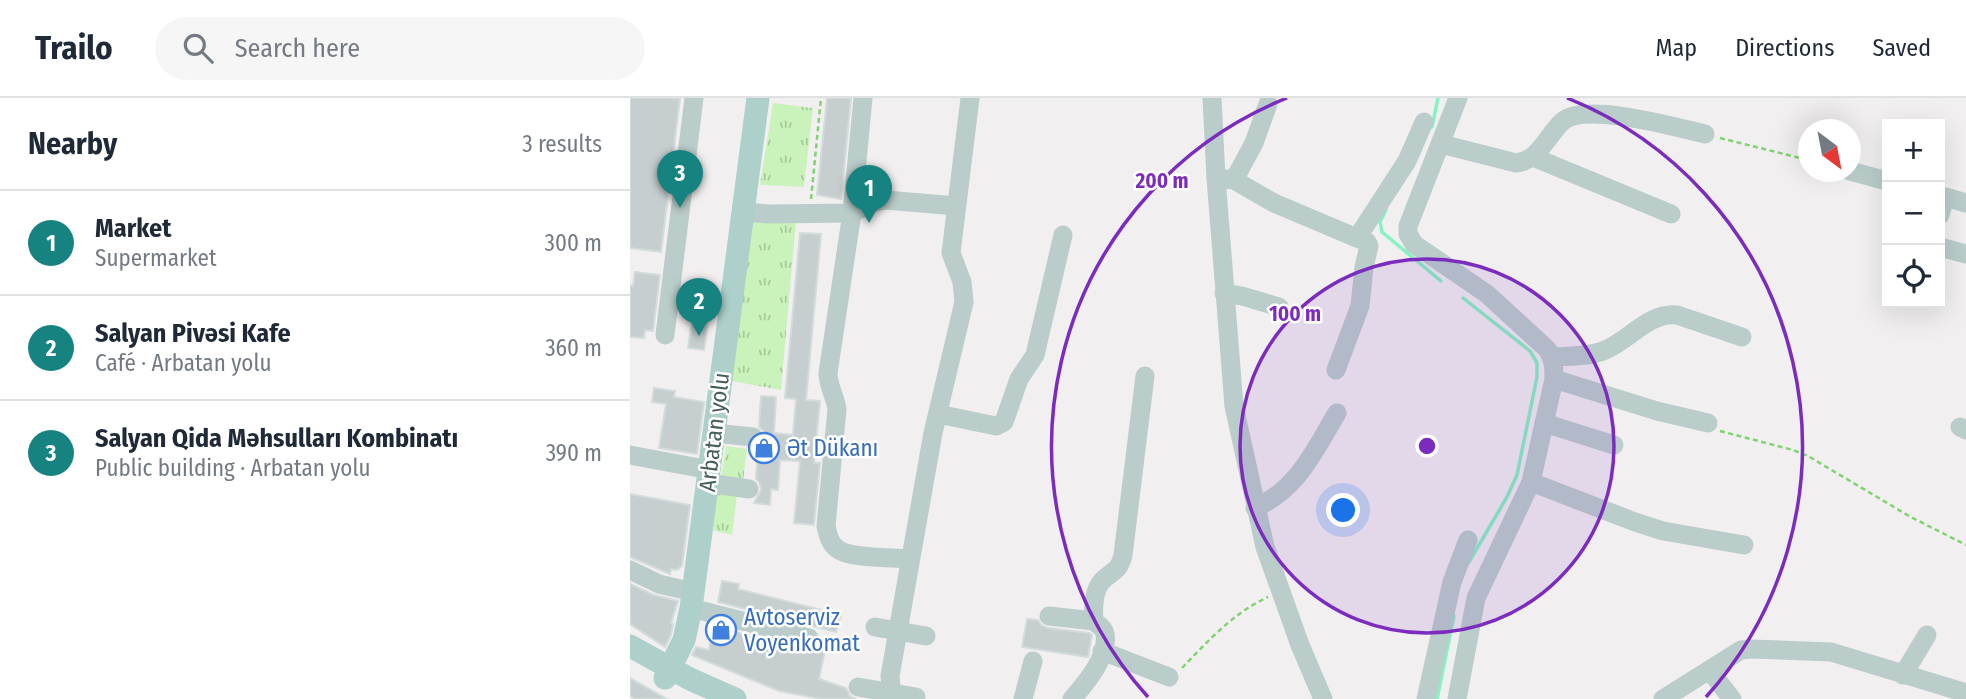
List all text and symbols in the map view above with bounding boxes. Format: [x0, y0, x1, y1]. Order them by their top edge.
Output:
search box [155, 17, 645, 80]
text: Trailo [35, 28, 113, 68]
icon: search [179, 29, 217, 67]
text: Search here [235, 33, 360, 64]
text: Map [1656, 34, 1697, 62]
text: Directions [1735, 34, 1834, 62]
text: Saved [1872, 34, 1931, 62]
north arrow [1798, 119, 1861, 182]
map controls [1882, 119, 1945, 308]
button: + [1882, 119, 1945, 182]
text: Nearby [28, 126, 117, 162]
text: 3 results [522, 130, 602, 158]
pin: 3 [657, 150, 703, 208]
pin: 1 [846, 165, 892, 223]
text: 200 m [1134, 168, 1189, 194]
button: − [1882, 182, 1945, 245]
text: Market [95, 213, 171, 244]
text: 1 [46, 229, 56, 257]
text: 300 m [545, 229, 602, 257]
text: Supermarket [95, 244, 216, 272]
button: locate [1882, 245, 1945, 308]
pin: 2 [676, 278, 722, 336]
text: 100 m [1269, 301, 1321, 327]
text: Salyan Pivəsi Kafe [95, 318, 291, 349]
text: 2 [46, 334, 56, 362]
text: 360 m [545, 334, 602, 362]
text: Café · Arbatan yolu [95, 349, 272, 377]
street label: Arbatan yolu [693, 371, 735, 493]
text: Salyan Qida Məhsulları Kombinatı [95, 423, 458, 454]
shop icon: Ət Dükanı [747, 431, 781, 465]
place label: Ət Dükanı [787, 434, 878, 462]
centre of rings [1415, 434, 1439, 458]
text: 3 [46, 439, 56, 467]
text: 390 m [546, 439, 602, 467]
text: Public building · Arbatan yolu [95, 454, 371, 482]
your location [1326, 493, 1360, 527]
place label: Avtoserviz Voyenkomat [744, 603, 860, 657]
shop icon: Avtoserviz Voyenkomat [704, 613, 738, 647]

